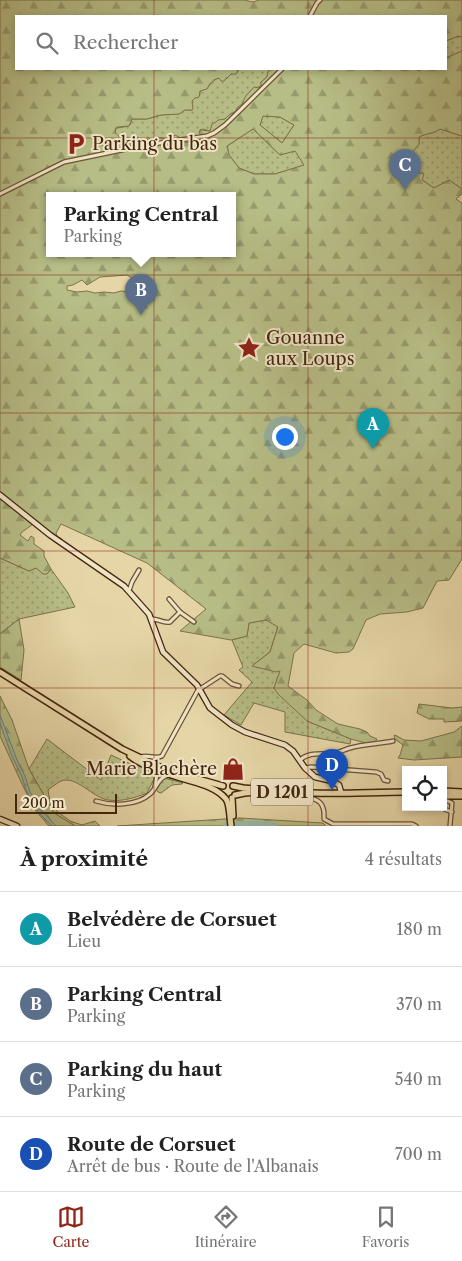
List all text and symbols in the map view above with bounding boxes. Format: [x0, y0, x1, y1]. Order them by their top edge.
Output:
search box [15, 15, 447, 70]
icon: search [33, 29, 61, 57]
text: Rechercher [73, 31, 178, 54]
parking icon: Parking du bas [63, 131, 89, 157]
place label: Parking du bas [92, 133, 217, 155]
pin: C [389, 149, 421, 190]
popup [46, 192, 236, 257]
text: Parking Central [63, 203, 219, 226]
text: Parking [63, 226, 122, 246]
pin: B [125, 274, 157, 315]
place label: Gouanne aux Loups [266, 327, 355, 370]
place icon: Gouanne aux Loups [236, 335, 262, 361]
pin: A [357, 408, 389, 449]
your location [272, 424, 298, 450]
pin: D [316, 749, 348, 790]
shop icon: Marie Blachère [220, 756, 246, 782]
place label: Marie Blachère [86, 758, 217, 780]
map controls [402, 766, 447, 811]
button: locate [402, 766, 447, 811]
road number: D 1201 [251, 779, 313, 806]
scale bar [15, 791, 118, 814]
text: 200 m [22, 794, 65, 812]
text: À proximité [20, 846, 148, 871]
text: 4 résultats [365, 849, 442, 869]
text: Belvédère de Corsuet [67, 908, 277, 931]
text: A [30, 919, 42, 939]
text: 180 m [396, 919, 442, 939]
text: Lieu [67, 931, 101, 951]
text: Parking Central [67, 983, 222, 1006]
text: B [30, 994, 42, 1014]
text: 370 m [396, 994, 442, 1014]
text: Parking [67, 1006, 125, 1026]
text: Parking du haut [67, 1058, 222, 1081]
text: C [30, 1069, 42, 1089]
text: 540 m [395, 1069, 442, 1089]
text: Parking [67, 1081, 125, 1101]
text: Route de Corsuet [67, 1133, 236, 1156]
text: D [29, 1144, 43, 1164]
text: 700 m [395, 1144, 442, 1164]
text: Arrêt de bus · Route de l'Albanais [67, 1156, 319, 1176]
tab: Carte [53, 1203, 89, 1251]
tab: Itinéraire [195, 1203, 257, 1251]
tab: Favoris [362, 1203, 409, 1251]

